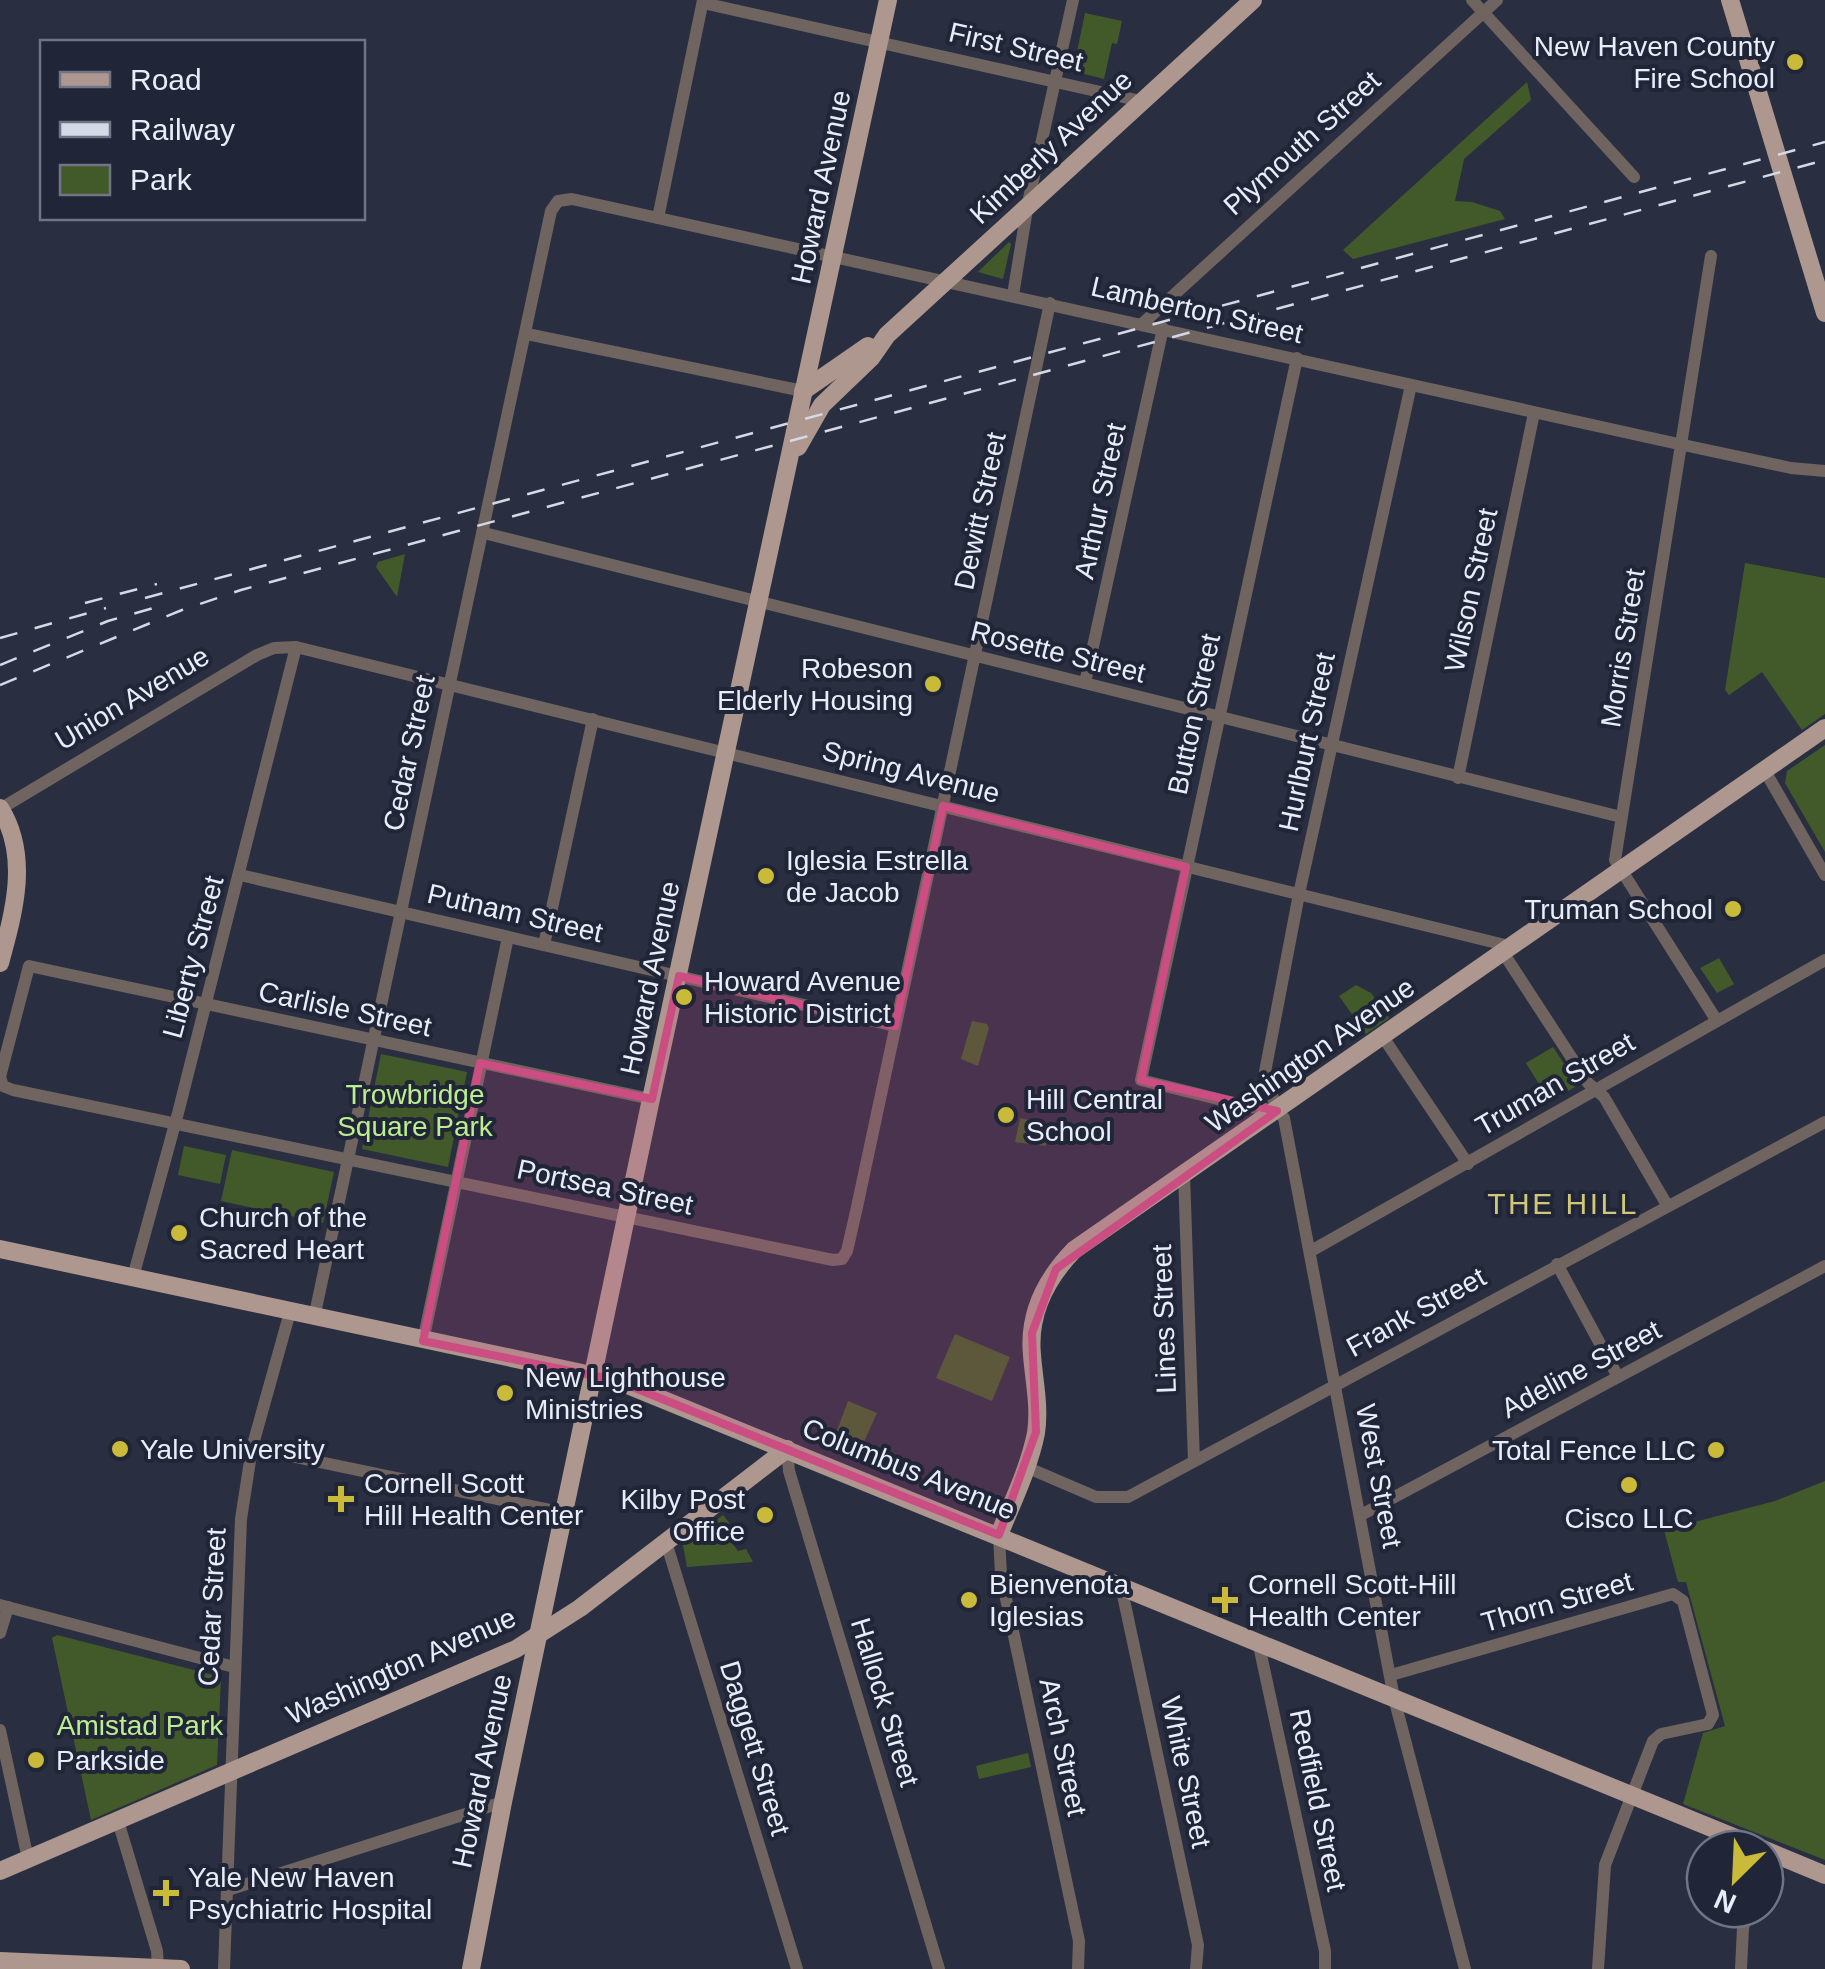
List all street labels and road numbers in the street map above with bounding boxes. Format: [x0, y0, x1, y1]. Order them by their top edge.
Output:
street label: First Street [946, 16, 1086, 78]
street label: Kimberly Avenue [964, 64, 1138, 230]
street label: Plymouth Street [1218, 65, 1387, 221]
street label: Howard Avenue [785, 87, 857, 287]
street label: Lamberton Street [1088, 271, 1306, 349]
street label: Arthur Street [1068, 420, 1132, 582]
street label: Dewitt Street [948, 429, 1012, 593]
street label: Wilson Street [1439, 505, 1504, 675]
street label: Morris Street [1595, 566, 1651, 730]
street label: Rosette Street [967, 615, 1149, 689]
street label: Button Street [1162, 631, 1226, 797]
street label: Union Avenue [50, 640, 214, 756]
street label: Hurlburt Street [1273, 650, 1341, 834]
street label: Cedar Street [377, 672, 441, 834]
street label: Spring Avenue [819, 735, 1003, 809]
street label: Liberty Street [156, 872, 230, 1041]
street label: Putnam Street [424, 878, 606, 948]
street label: Howard Avenue [614, 878, 686, 1078]
street label: Washington Avenue [1200, 971, 1420, 1139]
street label: Carlisle Street [256, 976, 434, 1042]
street label: Truman Street [1470, 1026, 1640, 1142]
street label: Portsea Street [514, 1153, 696, 1221]
street label: Lines Street [1146, 1244, 1182, 1394]
street label: Frank Street [1341, 1261, 1491, 1363]
street label: Adeline Street [1496, 1314, 1666, 1424]
street label: West Street [1350, 1401, 1408, 1551]
street label: Columbus Avenue [798, 1412, 1020, 1526]
street label: Cedar Street [192, 1527, 232, 1687]
street label: Thorn Street [1478, 1566, 1636, 1638]
street label: Washington Avenue [282, 1602, 520, 1730]
street label: Hallock Street [845, 1614, 925, 1790]
street label: Daggett Street [714, 1657, 796, 1839]
street label: Howard Avenue [446, 1671, 518, 1871]
street label: Arch Street [1033, 1675, 1093, 1819]
street label: White Street [1155, 1693, 1217, 1851]
street label: Redfield Street [1284, 1706, 1352, 1894]

